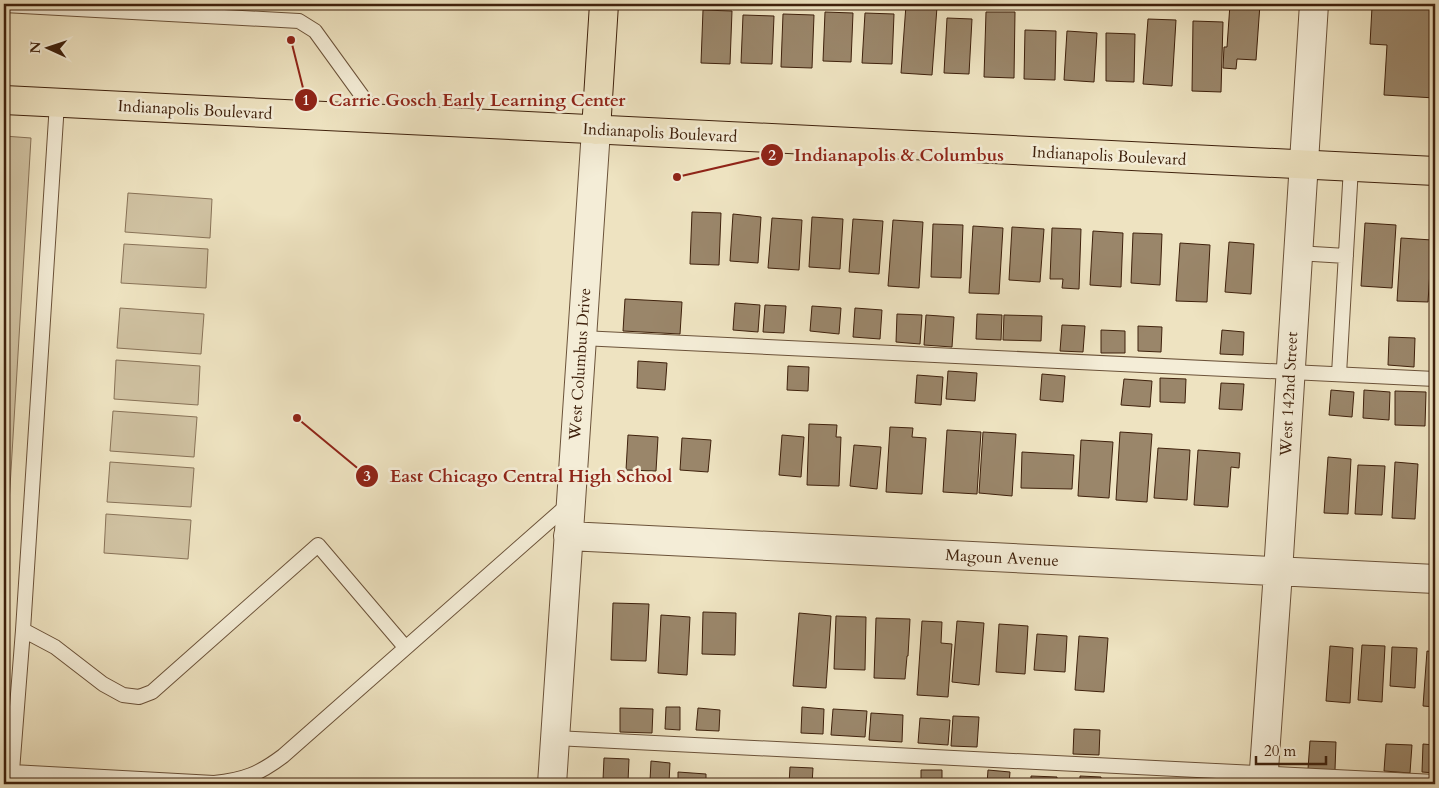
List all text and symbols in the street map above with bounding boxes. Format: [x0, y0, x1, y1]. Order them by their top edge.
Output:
north arrow [22, 22, 72, 72]
text: N [26, 41, 45, 54]
callout: Carrie Gosch Early Learning Center [293, 83, 635, 116]
text: Carrie Gosch Early Learning Center [329, 88, 626, 113]
text: 1 [302, 90, 310, 110]
street label: Indianapolis Boulevard [117, 95, 273, 125]
street label: Indianapolis Boulevard [582, 118, 738, 148]
callout: Indianapolis & Columbus [759, 138, 1014, 171]
street label: Indianapolis Boulevard [1031, 141, 1187, 171]
text: Indianapolis & Columbus [794, 143, 1004, 168]
text: 2 [768, 145, 776, 165]
street label: West Columbus Drive [564, 287, 596, 442]
street label: West 142nd Street [1275, 331, 1303, 458]
callout: East Chicago Central High School [355, 459, 682, 492]
text: East Chicago Central High School [390, 464, 672, 489]
text: 3 [363, 466, 371, 486]
street label: Magoun Avenue [945, 544, 1059, 572]
scale bar [1256, 733, 1326, 765]
text: 20 m [1264, 741, 1296, 761]

